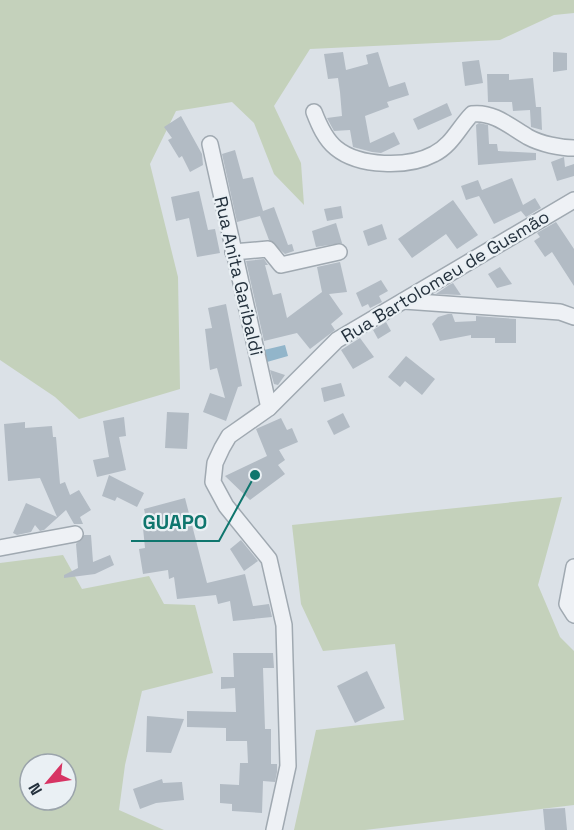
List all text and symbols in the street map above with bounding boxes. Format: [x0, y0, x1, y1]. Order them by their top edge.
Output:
street label: Rua Anita Garibaldi [209, 194, 269, 358]
street label: Rua Bartolomeu de Gusmão [337, 205, 553, 347]
callout: GUAPO [131, 503, 219, 541]
text: GUAPO [143, 509, 207, 535]
north arrow [18, 752, 78, 812]
text: N [24, 779, 47, 799]

